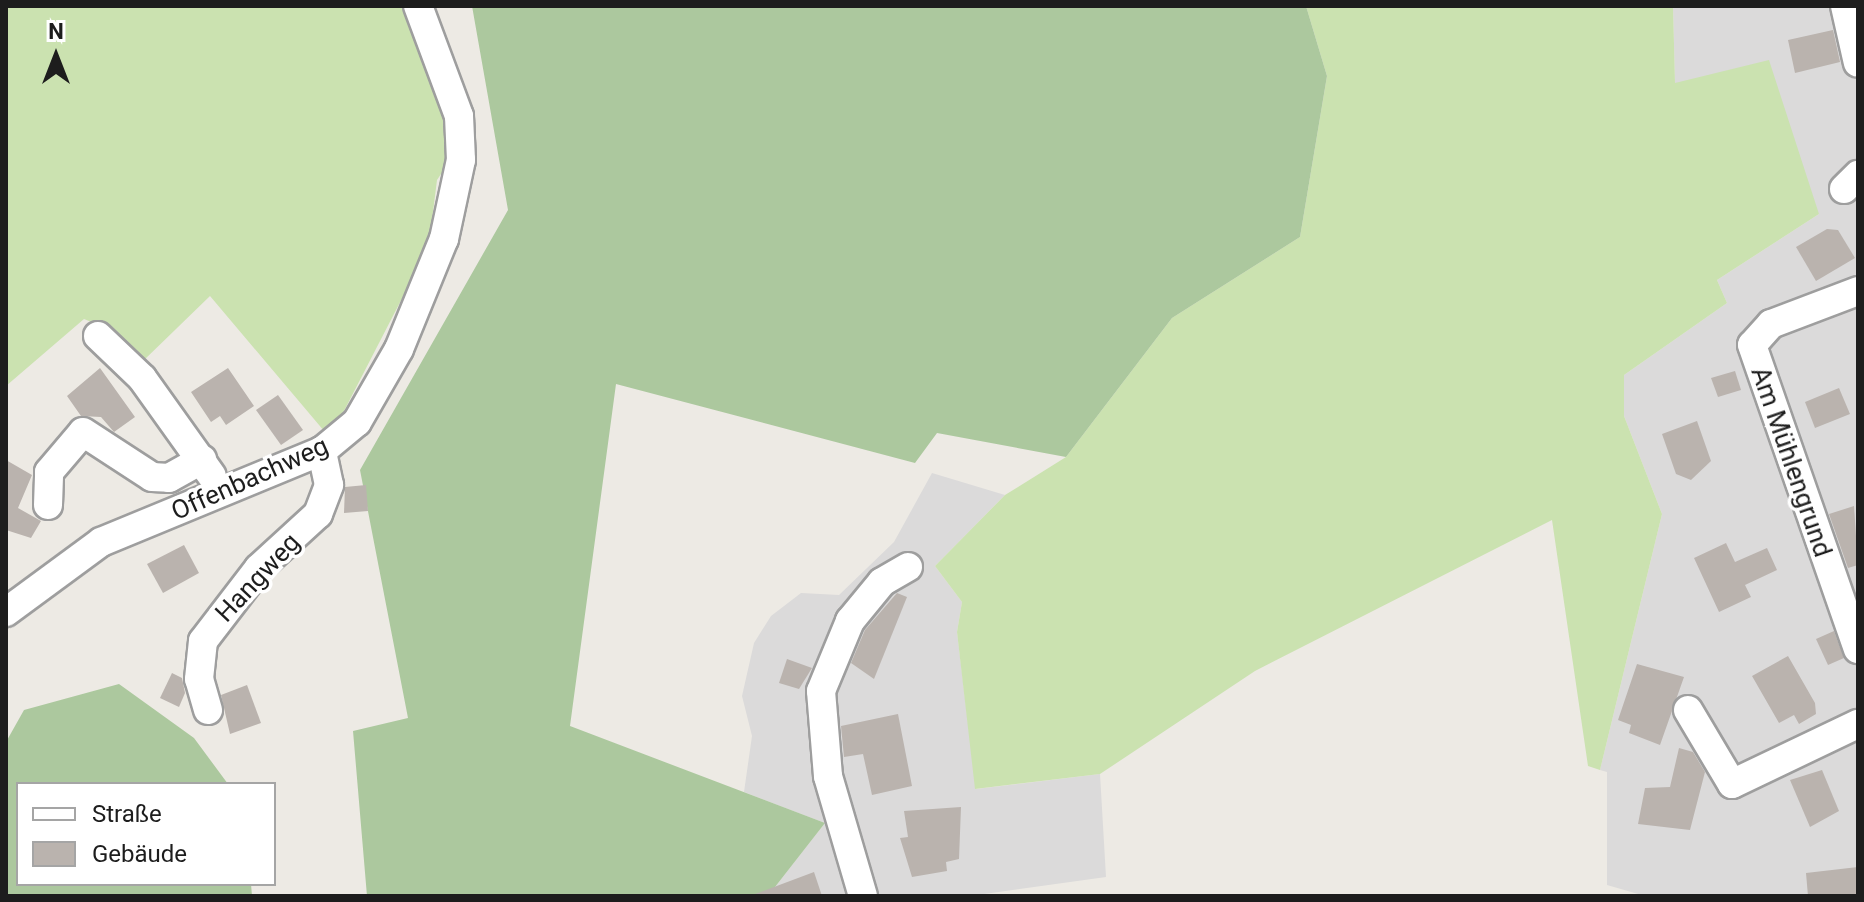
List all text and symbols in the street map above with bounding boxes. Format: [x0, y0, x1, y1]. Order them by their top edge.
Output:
north arrow [16, 16, 96, 96]
text: N [48, 19, 64, 44]
street label: Am Mühlengrund [1744, 363, 1838, 561]
street label: Offenbachweg [167, 431, 333, 527]
street label: Hangweg [209, 527, 307, 629]
legend [16, 782, 276, 886]
text: Straße [92, 800, 162, 828]
text: Gebäude [92, 840, 187, 868]

